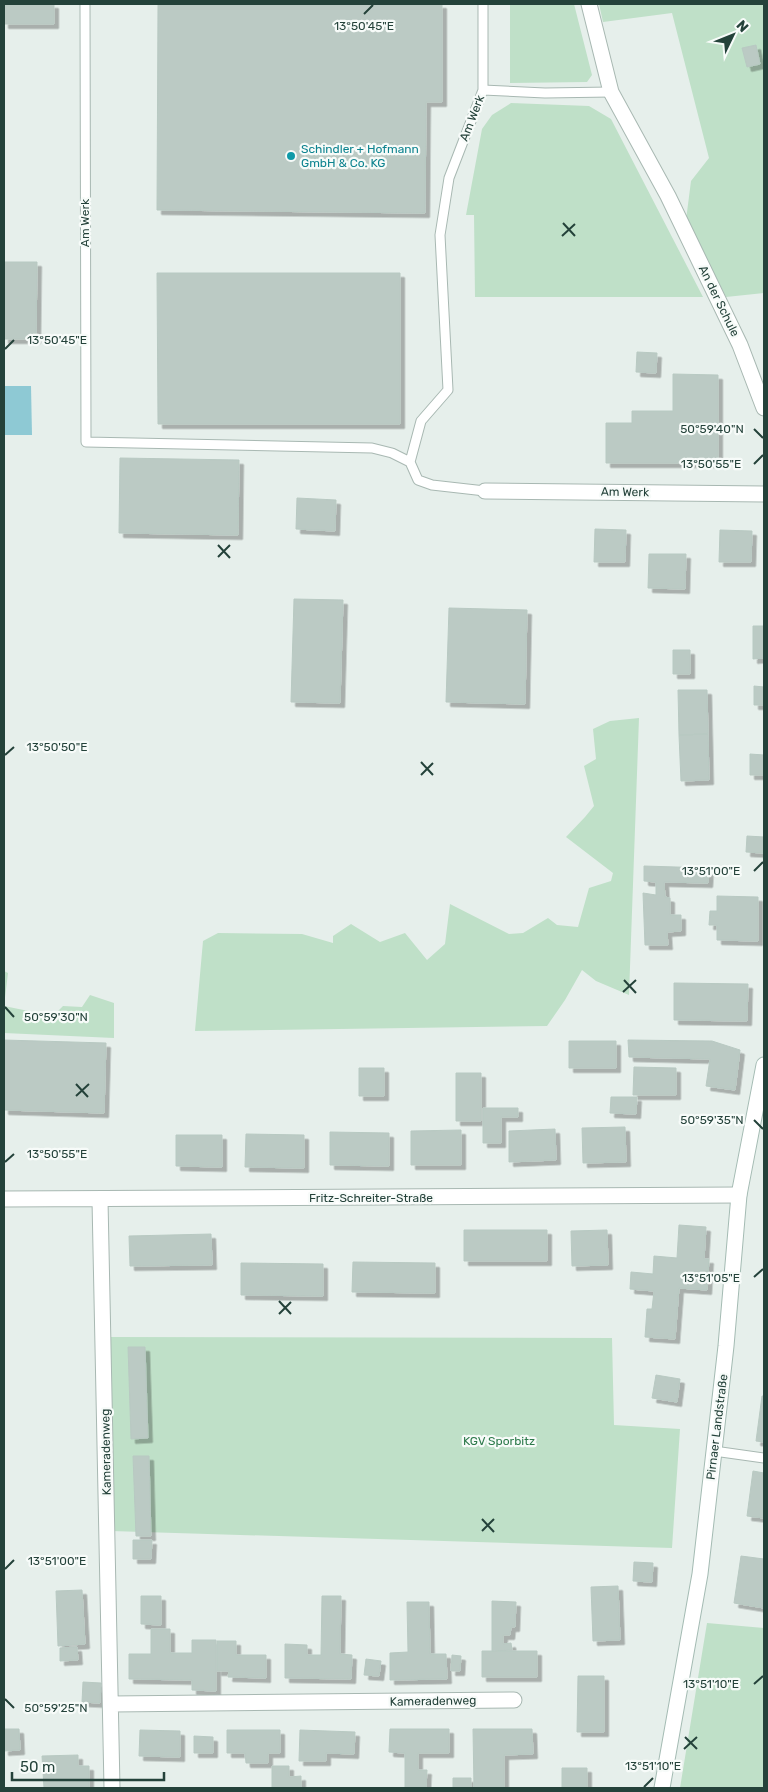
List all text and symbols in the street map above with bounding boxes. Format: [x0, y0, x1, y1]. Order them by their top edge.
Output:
north arrow [708, 10, 758, 60]
text: N [732, 17, 752, 36]
text: 13°50'45"E [334, 19, 394, 33]
street label: Am Werk [457, 92, 487, 143]
place label: Schindler + Hofmann GmbH & Co. KG [301, 142, 419, 170]
marker: Schindler + Hofmann GmbH & Co. KG [285, 150, 297, 162]
street label: Am Werk [78, 198, 92, 247]
street label: An der Schule [696, 263, 742, 339]
text: 13°50'45"E [27, 333, 87, 347]
text: 50°59'40"N [680, 422, 744, 436]
text: 13°50'55"E [681, 457, 741, 471]
street label: Am Werk [601, 485, 650, 499]
text: 13°50'50"E [27, 740, 87, 754]
text: 13°51'00"E [682, 864, 740, 878]
text: 50°59'30"N [24, 1010, 88, 1024]
text: 50°59'35"N [680, 1113, 744, 1127]
text: 13°50'55"E [27, 1147, 87, 1161]
street label: Fritz-Schreiter-Straße [309, 1191, 433, 1205]
text: 13°51'05"E [682, 1271, 740, 1285]
street label: Pirnaer Landstraße [704, 1373, 730, 1481]
street label: Kameradenweg [98, 1409, 114, 1495]
park label: KGV Sporbitz [463, 1434, 535, 1448]
text: 13°51'00"E [28, 1554, 86, 1568]
text: 13°51'10"E [683, 1677, 739, 1691]
street label: Kameradenweg [390, 1693, 476, 1709]
text: 50°59'25"N [24, 1701, 88, 1715]
scale bar [12, 1750, 165, 1782]
text: 50 m [20, 1758, 55, 1776]
text: 13°51'10"E [625, 1759, 681, 1773]

